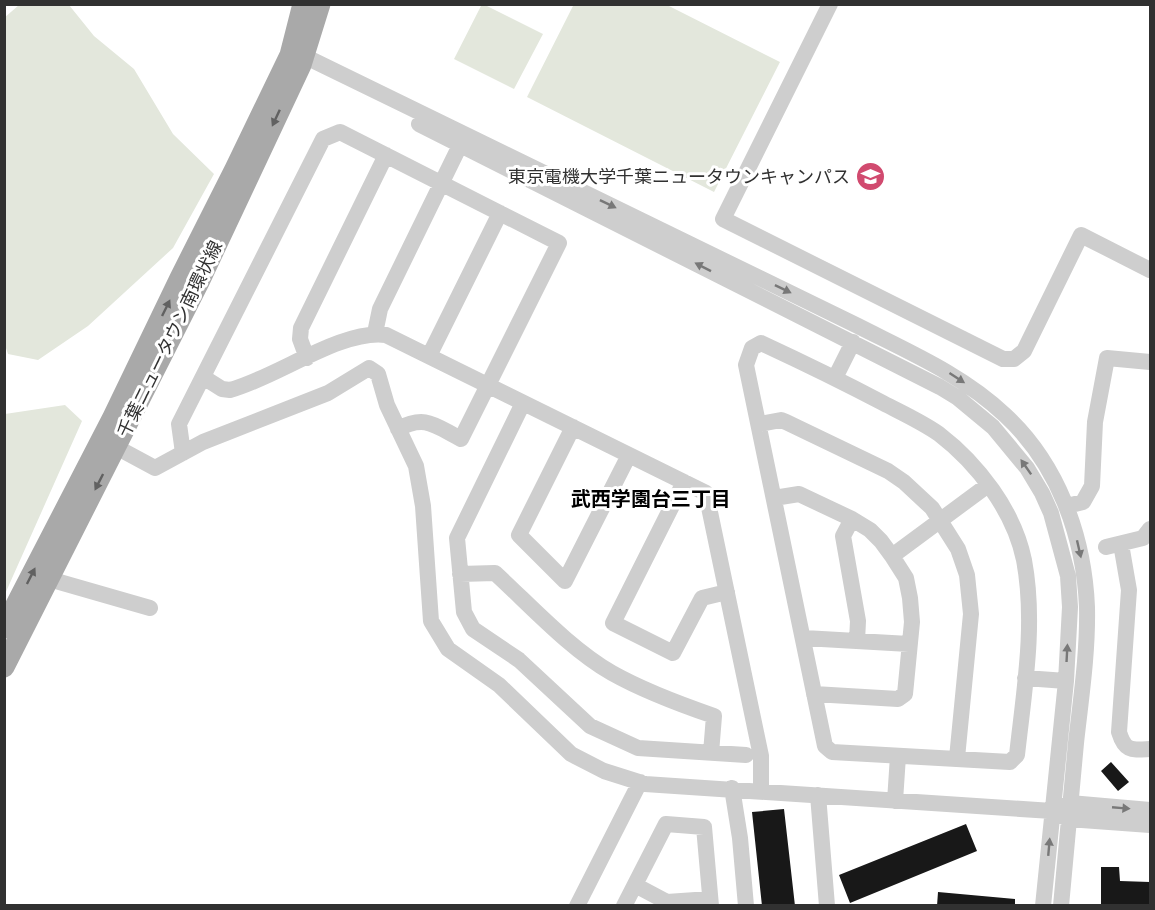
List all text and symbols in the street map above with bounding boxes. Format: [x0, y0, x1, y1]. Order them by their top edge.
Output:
one-way arrow [272, 109, 281, 126]
school or university icon: 東京電機大学千葉ニュータウンキャンパス [855, 161, 887, 193]
place label: 東京電機大学千葉ニュータウンキャンパス [508, 165, 850, 188]
one-way arrow [599, 199, 616, 208]
street label: 千葉ニュータウン南環状線 [112, 237, 227, 441]
one-way arrow [695, 262, 712, 271]
one-way arrow [774, 284, 792, 294]
one-way arrow [161, 299, 170, 316]
one-way arrow [948, 372, 964, 384]
one-way arrow [1021, 459, 1032, 475]
one-way arrow [94, 473, 103, 490]
district label: 武西学園台三丁目 [571, 486, 731, 512]
one-way arrow [1074, 539, 1084, 558]
one-way arrow [26, 567, 36, 584]
one-way arrow [1063, 644, 1072, 663]
one-way arrow [1112, 803, 1131, 812]
one-way arrow [1044, 838, 1054, 857]

